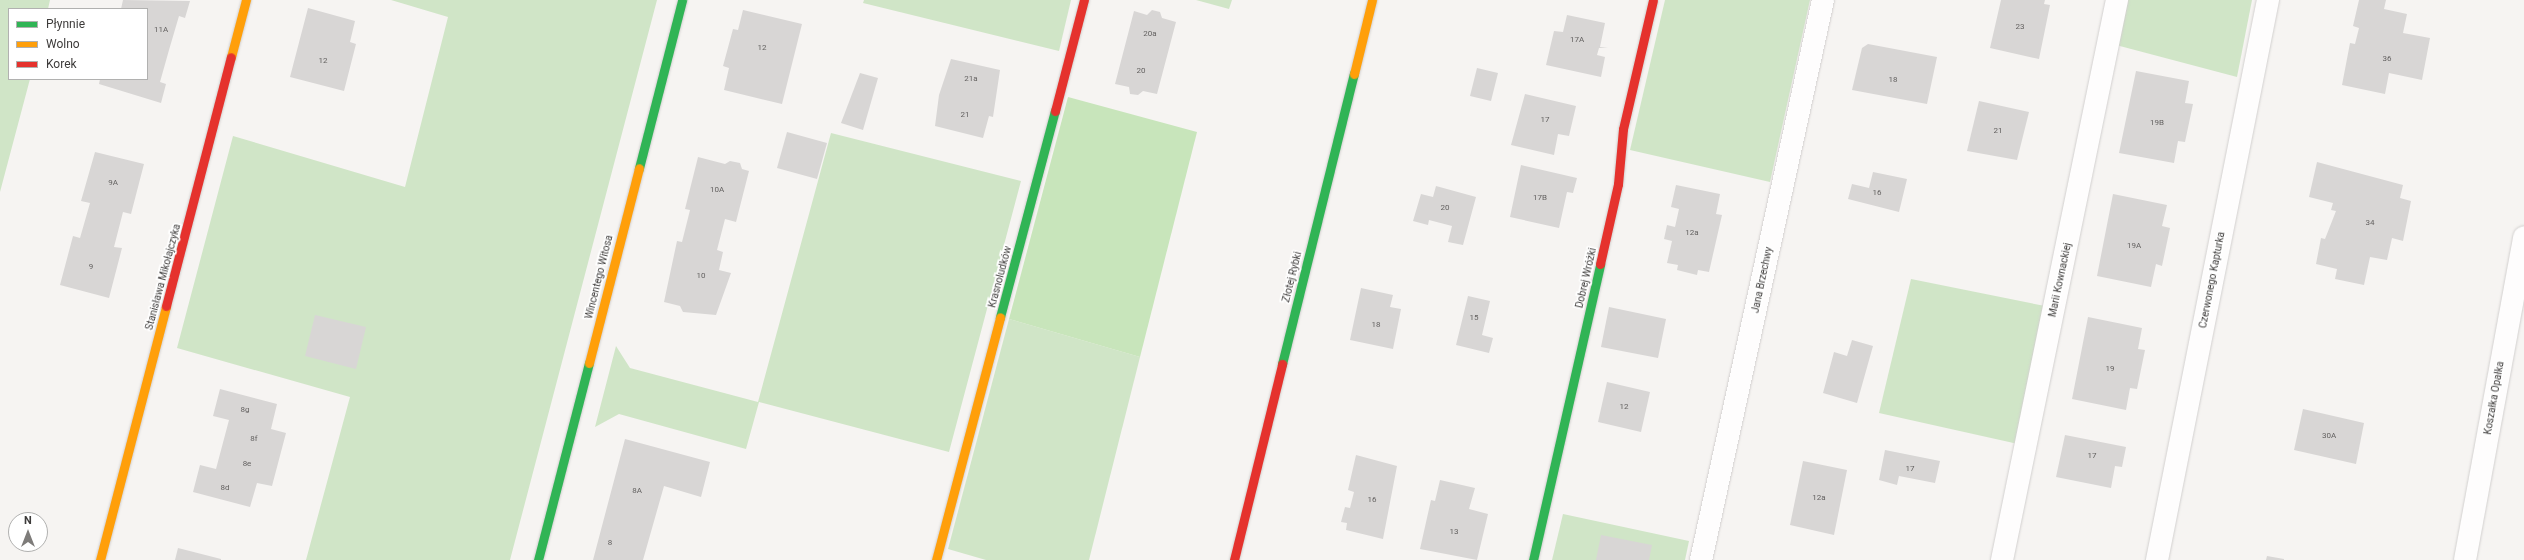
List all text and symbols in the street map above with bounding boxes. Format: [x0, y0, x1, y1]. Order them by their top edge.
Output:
legend [8, 8, 148, 80]
text: Płynnie [46, 17, 85, 31]
house number: 23 [2016, 22, 2024, 32]
house number: 11A [154, 25, 168, 35]
house number: 20a [1143, 29, 1157, 39]
house number: 17A [1570, 35, 1584, 45]
text: Wolno [46, 37, 80, 51]
house number: 12 [758, 43, 766, 53]
house number: 36 [2383, 54, 2391, 64]
house number: 12 [319, 56, 327, 66]
text: Korek [46, 57, 77, 71]
house number: 20 [1137, 66, 1145, 76]
house number: 21a [964, 74, 978, 84]
house number: 18 [1889, 75, 1897, 85]
house number: 21 [961, 110, 969, 120]
house number: 17 [1541, 115, 1549, 125]
house number: 19B [2150, 118, 2164, 128]
house number: 21 [1994, 126, 2002, 136]
house number: 9A [108, 178, 118, 188]
house number: 10A [710, 185, 724, 195]
house number: 16 [1873, 188, 1881, 198]
house number: 17B [1533, 193, 1547, 203]
house number: 20 [1441, 203, 1449, 213]
house number: 34 [2366, 218, 2374, 228]
street label: Stanisława Mikołajczyka [143, 223, 183, 331]
house number: 12a [1685, 228, 1699, 238]
street label: Czerwonego Kapturka [2197, 231, 2227, 329]
street label: Wincentego Witosa [583, 234, 615, 320]
house number: 19A [2127, 241, 2141, 251]
street label: Marii Kownackiej [2046, 242, 2074, 318]
street label: Krasnoludków [986, 245, 1014, 309]
street label: Jana Brzechwy [1749, 246, 1775, 314]
street label: Dobrej Wróżki [1573, 247, 1599, 309]
street label: Złotej Rybki [1280, 250, 1304, 304]
house number: 9 [89, 262, 93, 272]
house number: 10 [697, 271, 705, 281]
house number: 15 [1470, 313, 1478, 323]
house number: 18 [1372, 320, 1380, 330]
street label: Koszałka Opałka [2482, 360, 2506, 436]
house number: 19 [2106, 364, 2114, 374]
house number: 12 [1620, 402, 1628, 412]
house number: 8g [241, 405, 249, 415]
house number: 30A [2322, 431, 2336, 441]
house number: 8f [250, 434, 258, 444]
house number: 17 [2088, 451, 2096, 461]
house number: 8e [243, 459, 251, 469]
house number: 17 [1906, 464, 1914, 474]
house number: 8d [220, 483, 230, 493]
house number: 8A [632, 486, 642, 496]
house number: 12a [1812, 493, 1826, 503]
house number: 16 [1368, 495, 1376, 505]
north arrow [8, 512, 48, 552]
text: N [24, 514, 32, 527]
house number: 13 [1450, 527, 1458, 537]
house number: 8 [608, 538, 612, 548]

